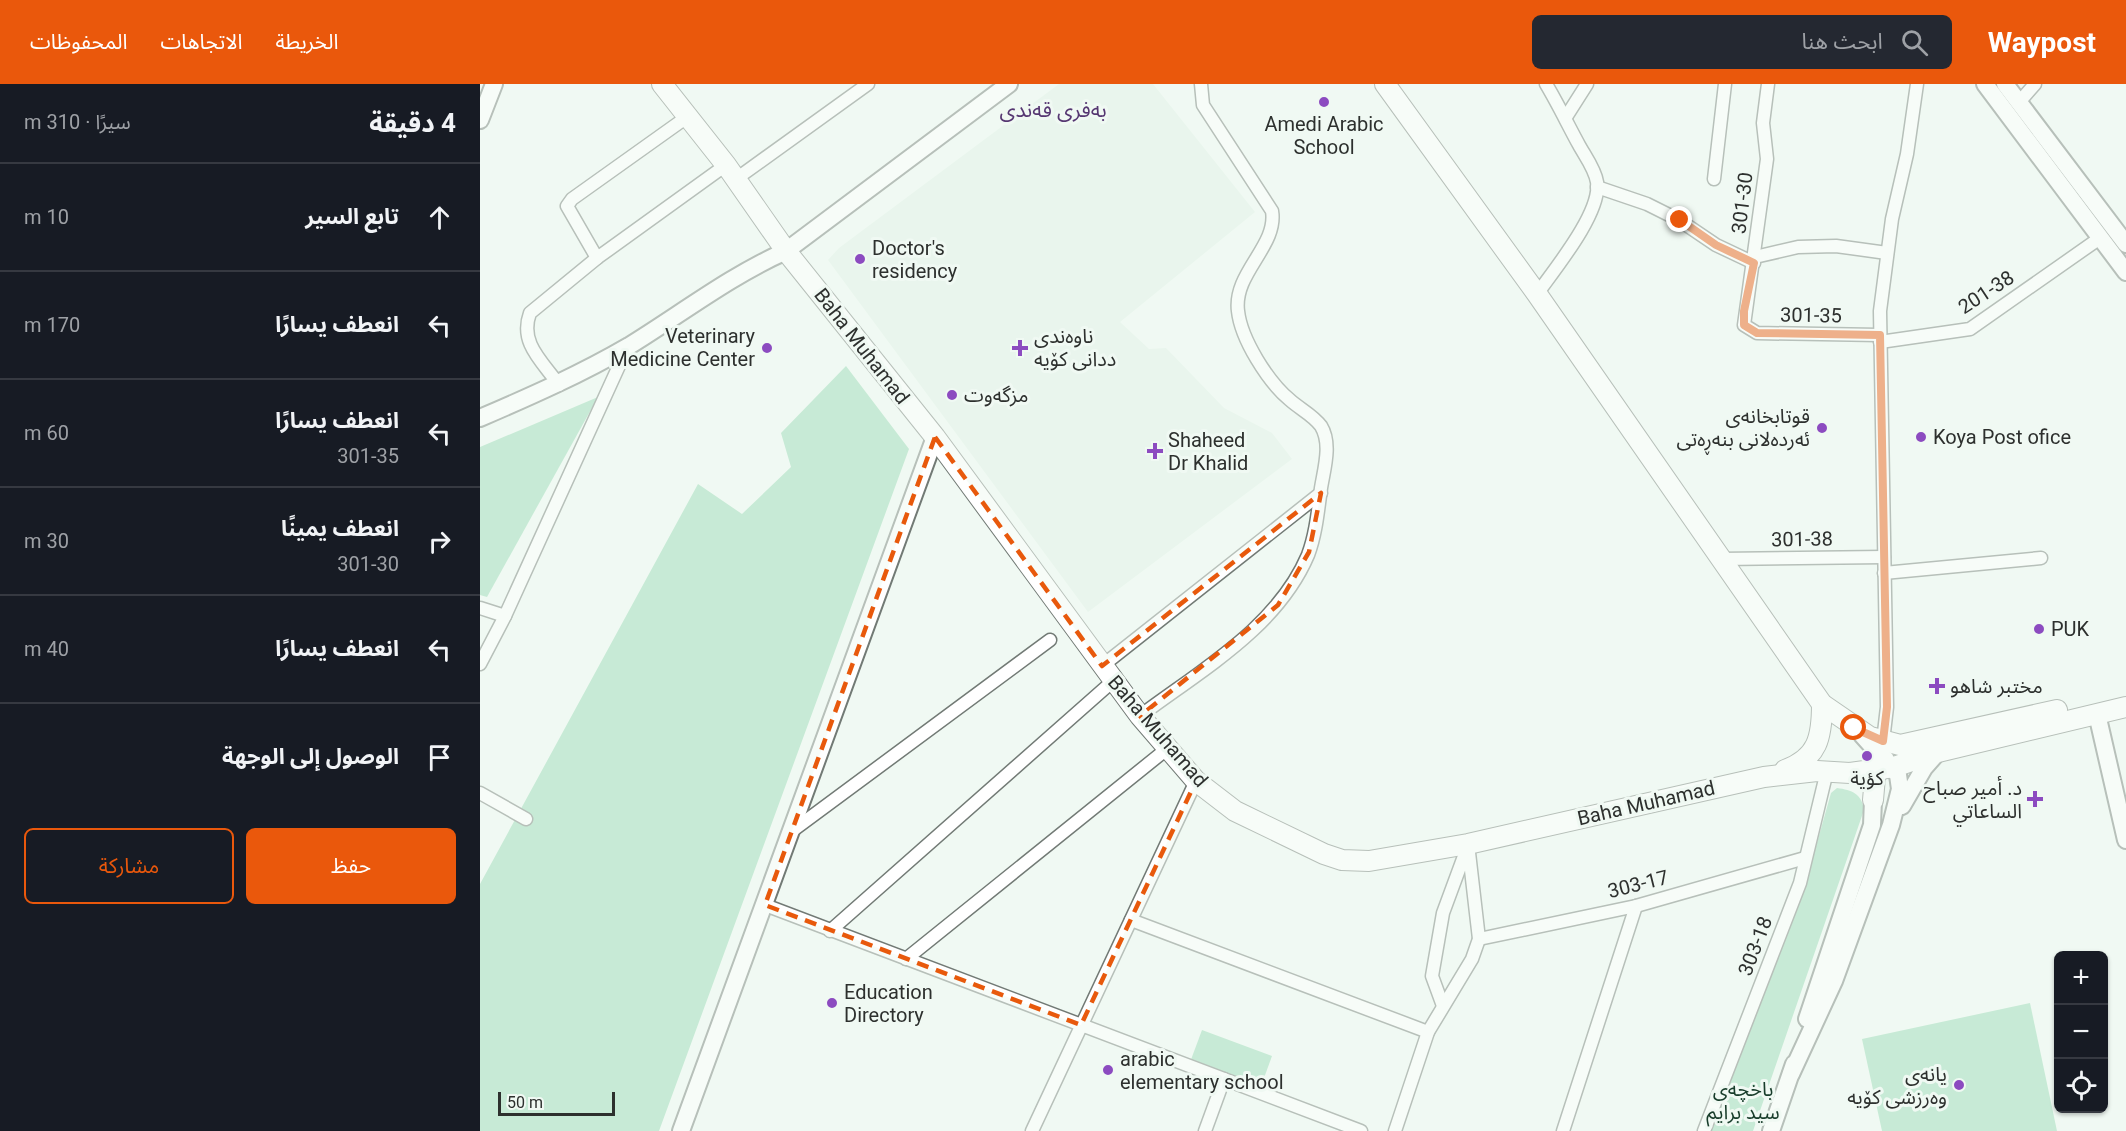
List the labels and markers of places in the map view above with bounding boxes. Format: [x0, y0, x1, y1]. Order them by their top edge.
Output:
marker: Amedi Arabic School [1317, 95, 1331, 109]
place label: Amedi Arabic School [1264, 112, 1384, 159]
place label: Doctor's residency [872, 236, 958, 283]
marker: Doctor's residency [853, 252, 867, 266]
place label: Veterinary Medicine Center [610, 324, 756, 371]
place label: ناوەندی ددانی کۆیە [1034, 324, 1116, 371]
marker: ناوەندی ددانی کۆیە [1011, 339, 1029, 357]
marker: Veterinary Medicine Center [760, 341, 774, 355]
place label: مزگه‌وت [964, 383, 1028, 407]
marker: مزگه‌وت [945, 388, 959, 402]
place label: قوتابخانه‌ی ئه‌رده‌لانی بنه‌ڕه‌تی [1677, 404, 1810, 456]
marker: قوتابخانه‌ی ئه‌رده‌لانی بنه‌ڕه‌تی [1815, 421, 1829, 435]
place label: Koya Post ofice [1933, 425, 2071, 449]
place label: Shaheed Dr Khalid [1168, 428, 1248, 475]
marker: Koya Post ofice [1914, 430, 1928, 444]
marker: Shaheed Dr Khalid [1146, 442, 1164, 460]
place label: PUK [2051, 617, 2090, 641]
marker: PUK [2032, 622, 2046, 636]
place label: مختبر شاهو [1950, 674, 2043, 698]
marker: مختبر شاهو [1928, 677, 1946, 695]
marker: كؤية [1860, 749, 1874, 763]
place label: كؤية [1850, 766, 1884, 790]
place label: د. أمير صباح الساعاتي [1923, 776, 2022, 827]
marker: د. أمير صباح الساعاتي [2026, 790, 2044, 808]
place label: Education Directory [844, 980, 933, 1027]
marker: Education Directory [825, 996, 839, 1010]
place label: arabic elementary school [1120, 1047, 1284, 1094]
place label: یانه‌ی وه‌رزشی كۆیه‌ [1847, 1062, 1947, 1109]
marker: arabic elementary school [1101, 1063, 1115, 1077]
marker: یانه‌ی وه‌رزشی كۆیه‌ [1952, 1078, 1966, 1092]

